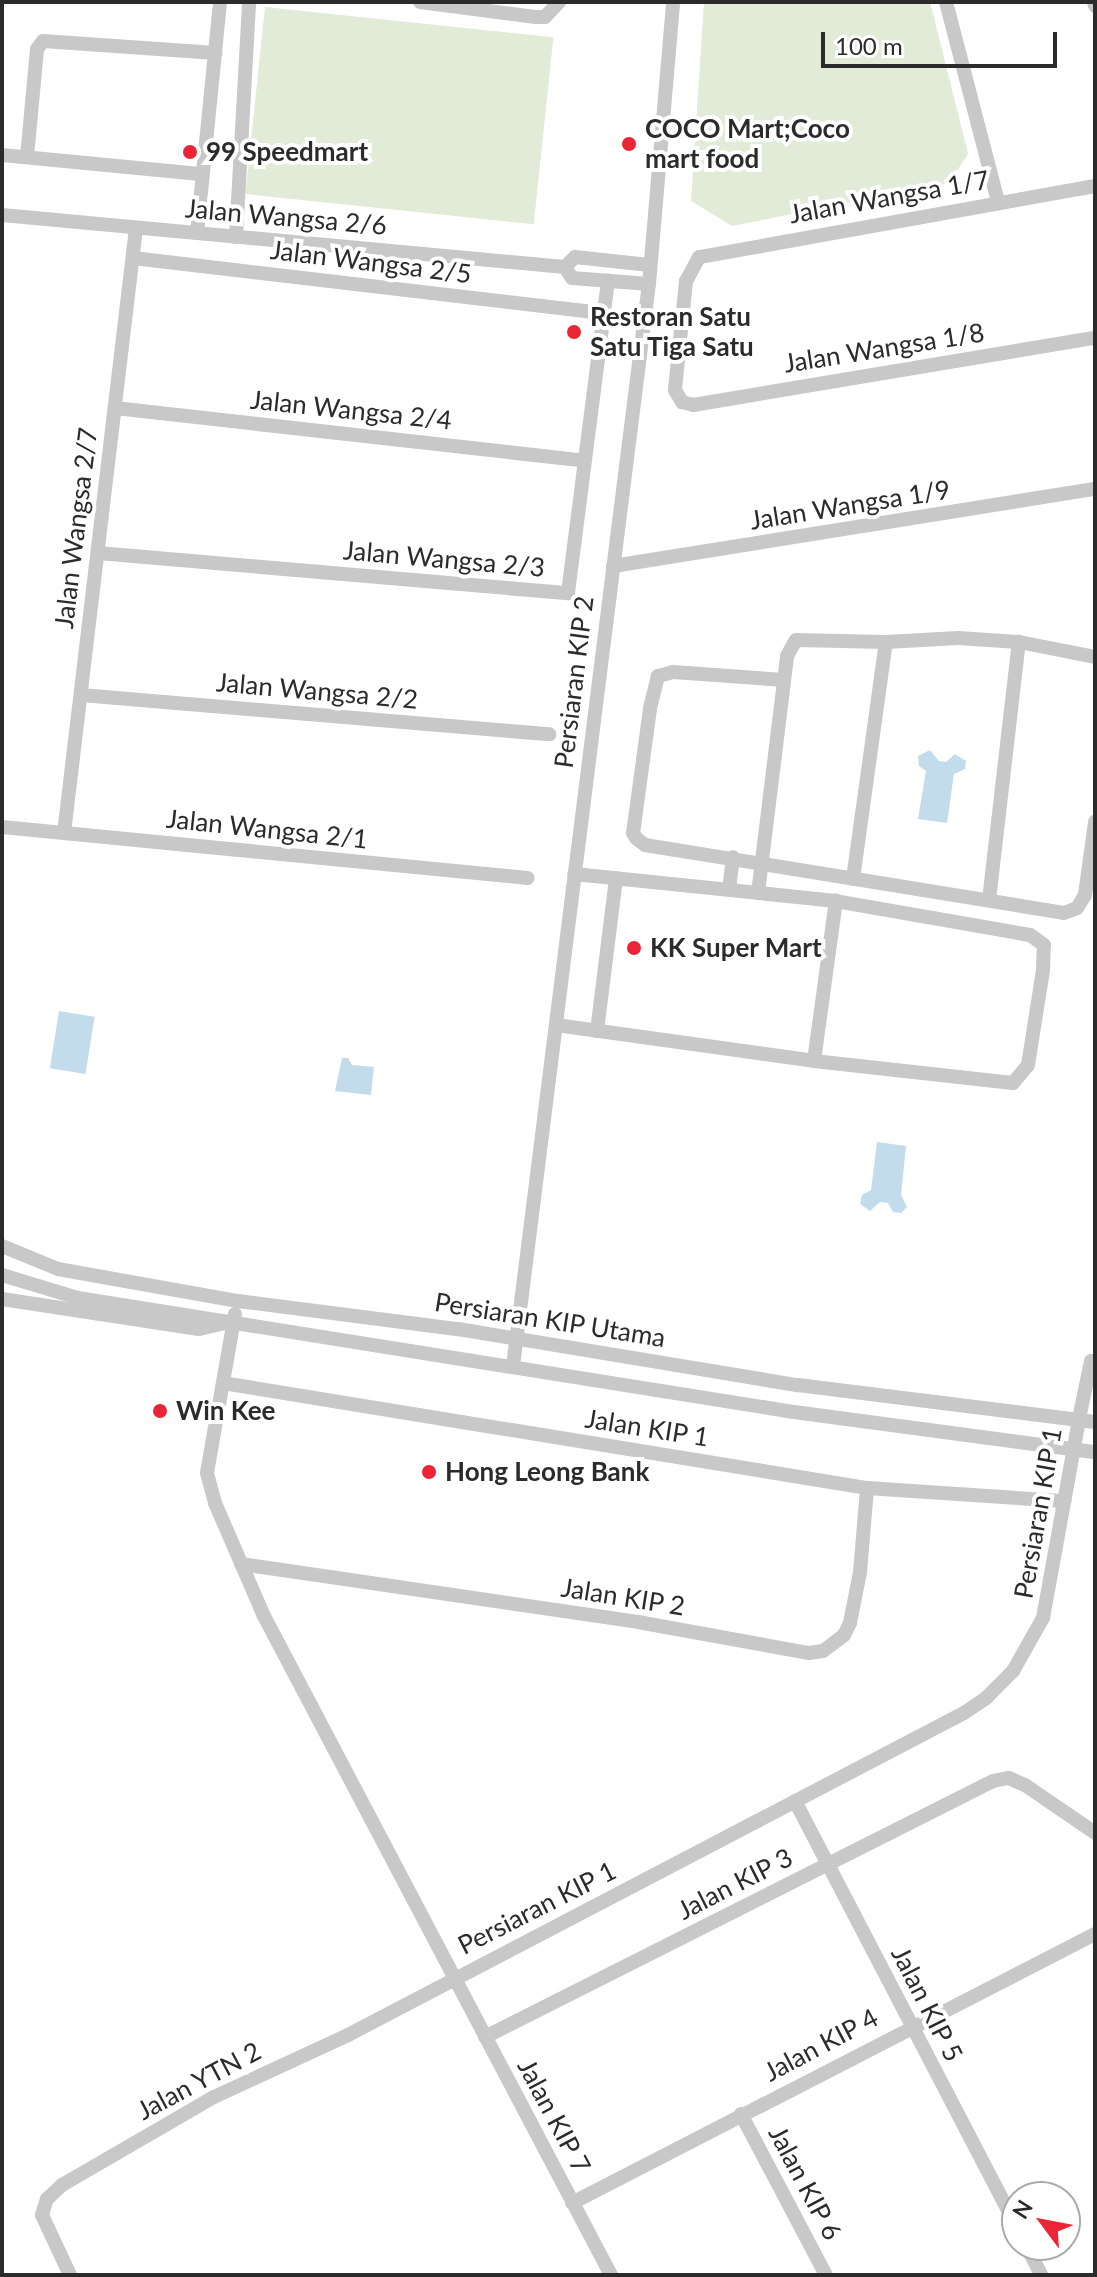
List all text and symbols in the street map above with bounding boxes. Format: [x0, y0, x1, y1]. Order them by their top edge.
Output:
scale bar [825, 16, 1061, 66]
text: 100 m [835, 31, 903, 60]
place label: COCO Mart;Coco mart food [645, 113, 850, 174]
marker: COCO Mart;Coco mart food [620, 135, 638, 153]
place label: 99 Speedmart [206, 136, 368, 168]
marker: 99 Speedmart [181, 143, 199, 161]
street label: Jalan Wangsa 1/7 [786, 164, 992, 230]
street label: Jalan Wangsa 2/6 [184, 193, 388, 241]
street label: Jalan Wangsa 2/5 [268, 234, 474, 290]
place label: Restoran Satu Satu Tiga Satu [590, 301, 755, 362]
street label: Jalan Wangsa 1/8 [781, 317, 987, 379]
marker: Restoran Satu Satu Tiga Satu [565, 323, 583, 341]
street label: Jalan Wangsa 2/4 [249, 384, 453, 436]
street label: Jalan Wangsa 2/7 [48, 425, 104, 631]
street label: Jalan Wangsa 1/9 [747, 474, 953, 536]
street label: Jalan Wangsa 2/3 [342, 535, 546, 583]
street label: Persiaran KIP 2 [548, 594, 600, 770]
street label: Jalan Wangsa 2/2 [215, 667, 419, 715]
street label: Jalan Wangsa 2/1 [165, 803, 369, 855]
place label: KK Super Mart [650, 932, 822, 964]
marker: KK Super Mart [625, 939, 643, 957]
street label: Persiaran KIP Utama [432, 1286, 668, 1354]
place label: Win Kee [176, 1395, 275, 1427]
marker: Win Kee [151, 1402, 169, 1420]
street label: Jalan KIP 1 [583, 1403, 711, 1453]
street label: Persiaran KIP 1 [1008, 1425, 1068, 1601]
place label: Hong Leong Bank [445, 1456, 649, 1488]
marker: Hong Leong Bank [420, 1463, 438, 1481]
street label: Jalan KIP 2 [559, 1572, 687, 1622]
street label: Jalan KIP 3 [672, 1842, 798, 1926]
street label: Persiaran KIP 1 [453, 1855, 621, 1961]
street label: Jalan KIP 5 [885, 1941, 969, 2067]
street label: Jalan KIP 4 [758, 2002, 884, 2088]
street label: Jalan YTN 2 [131, 2035, 267, 2127]
street label: Jalan KIP 7 [511, 2053, 597, 2179]
street label: Jalan KIP 6 [762, 2120, 848, 2246]
north arrow [1001, 2181, 1081, 2261]
text: N [1006, 2195, 1038, 2223]

